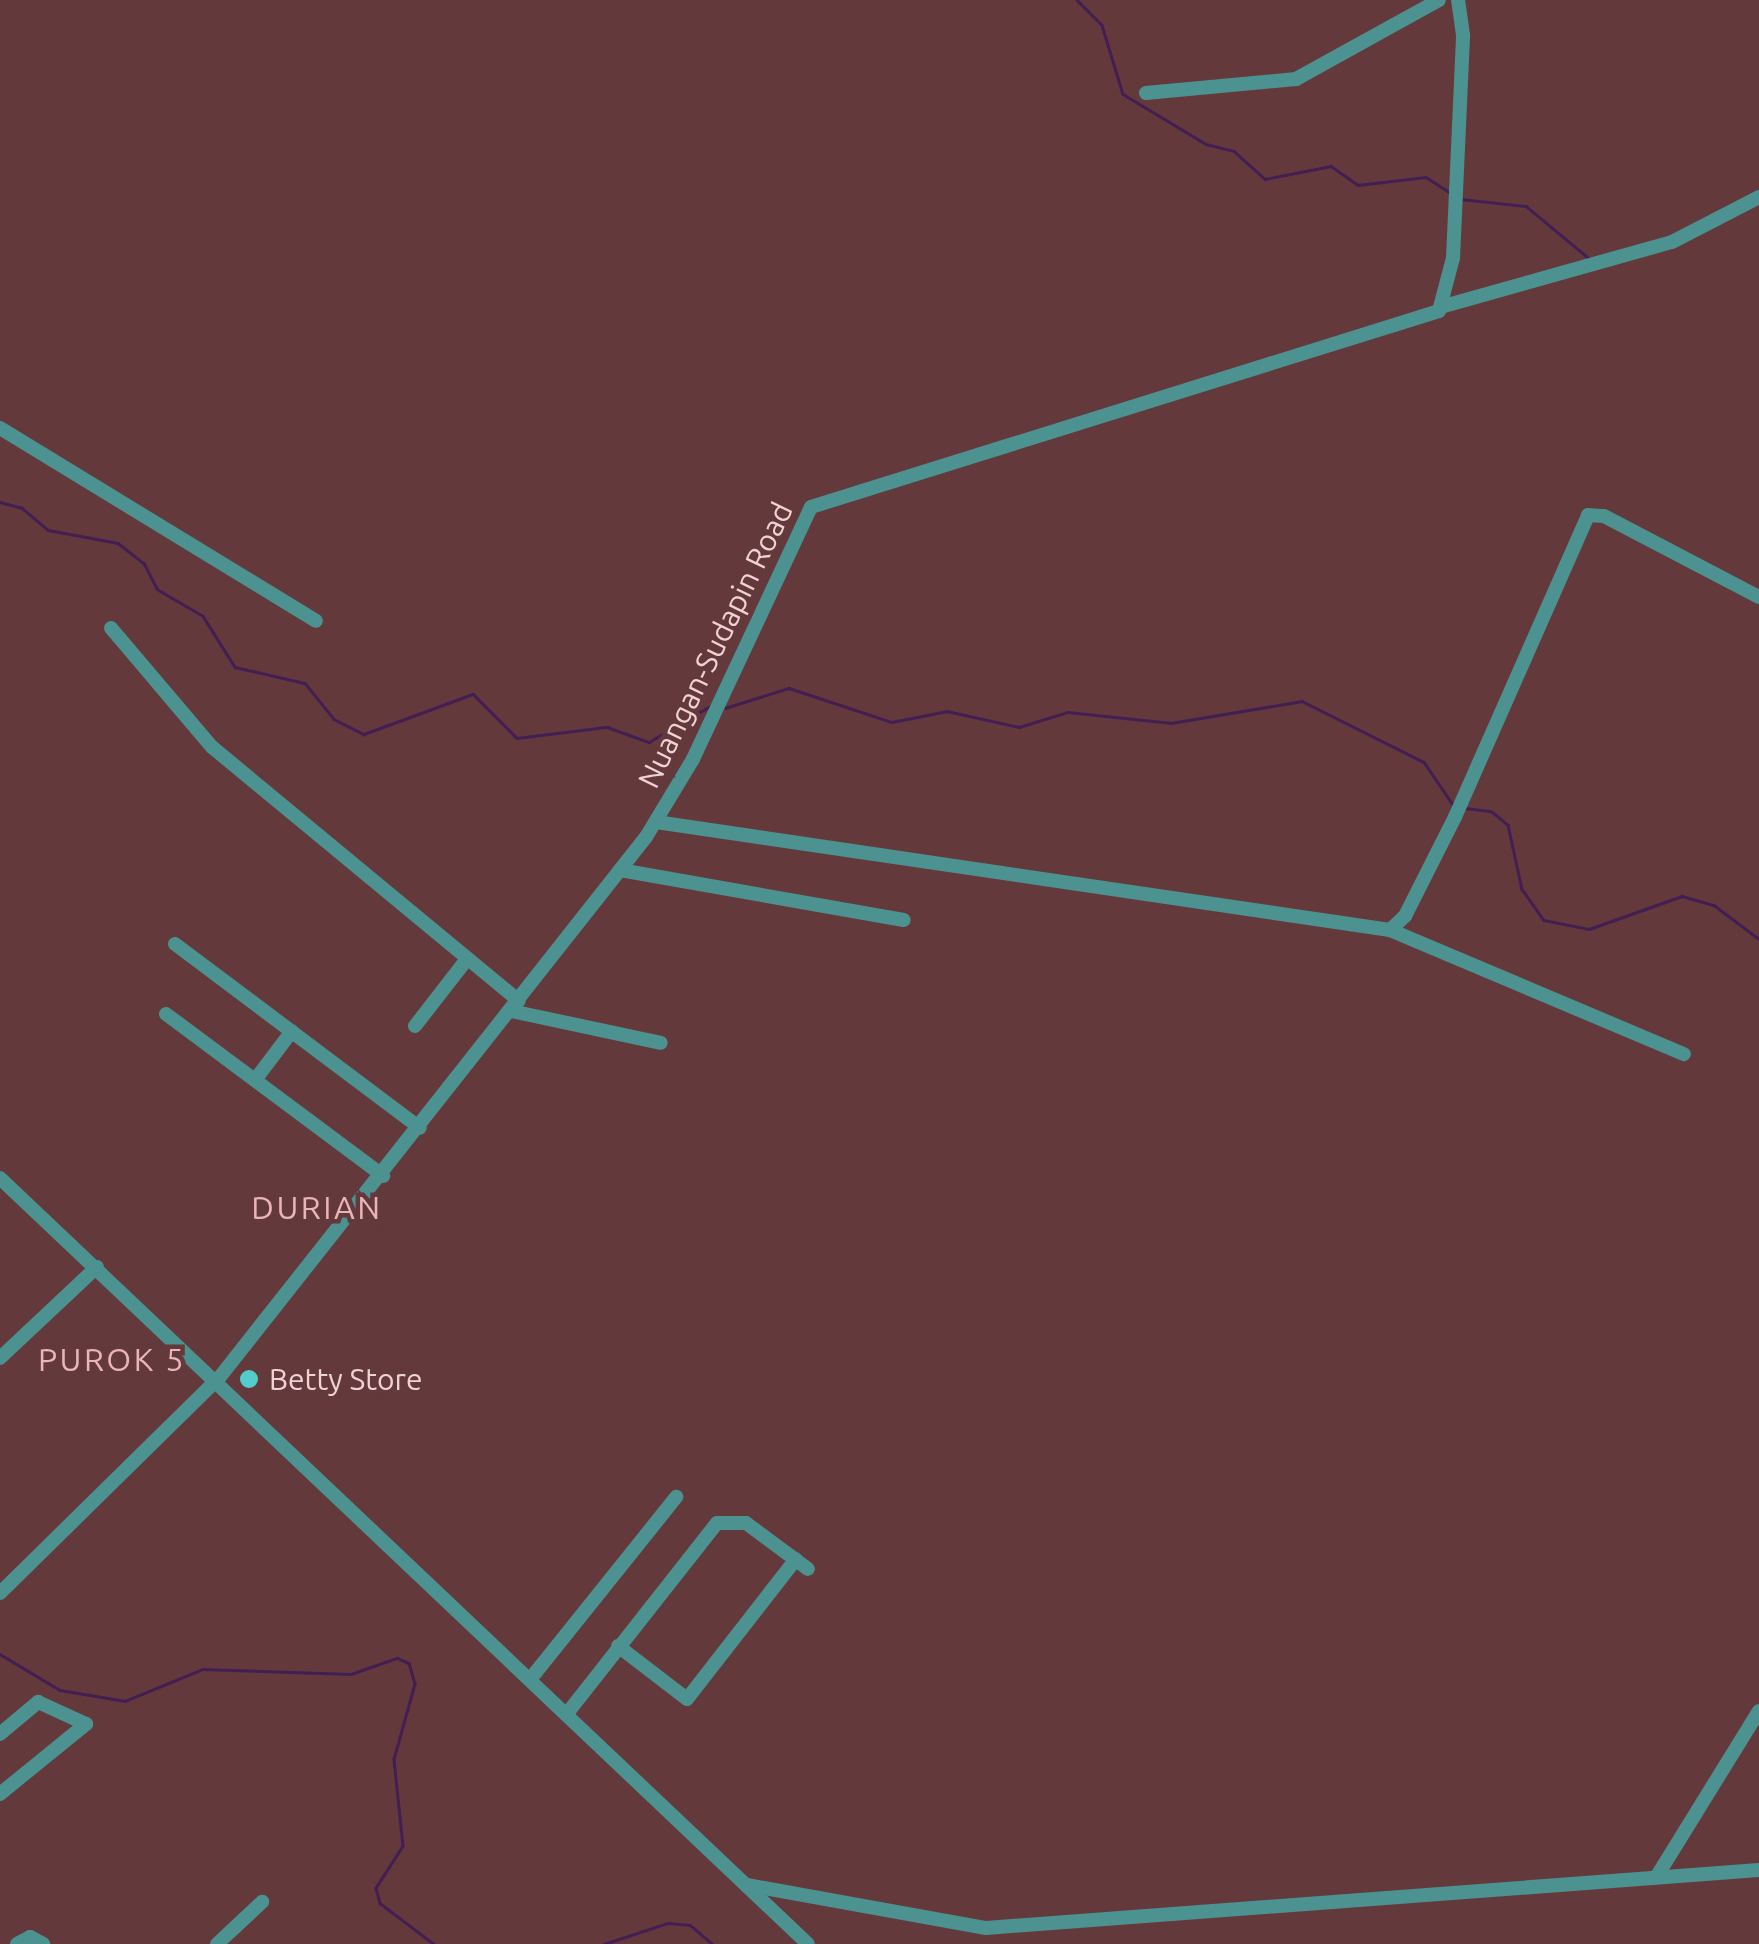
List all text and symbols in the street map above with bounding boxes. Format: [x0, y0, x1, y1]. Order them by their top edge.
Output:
street label: Nuangan-Sudapin Road [630, 496, 800, 794]
district label: DURIAN [251, 1188, 383, 1226]
district label: PUROK 5 [38, 1340, 186, 1378]
place label: Betty Store [269, 1361, 422, 1397]
marker: Betty Store [238, 1368, 260, 1390]

